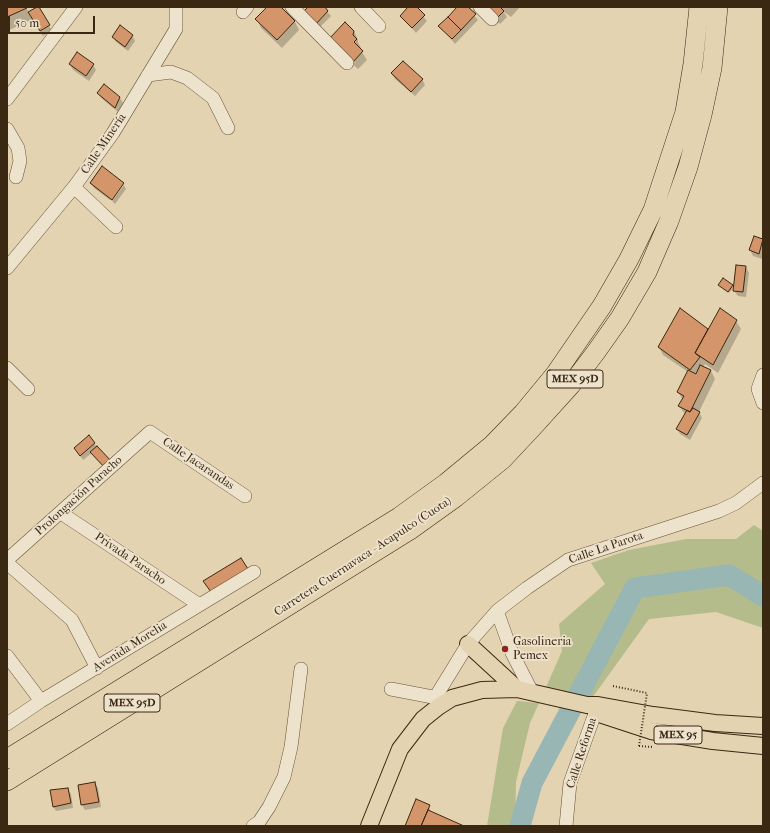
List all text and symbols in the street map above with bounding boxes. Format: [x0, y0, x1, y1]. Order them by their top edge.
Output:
scale bar [10, 8, 97, 34]
text: 50 m [15, 16, 39, 30]
street label: Calle Minería [78, 111, 130, 177]
road number: MEX 95D [547, 370, 603, 388]
street label: Calle Jacarandas [159, 435, 237, 493]
street label: Prolongación Paracho [33, 453, 125, 539]
street label: Carretera Cuernavaca - Acapulco (Cuota) [272, 494, 454, 620]
street label: Calle La Parota [567, 529, 645, 567]
street label: Privada Paracho [92, 530, 168, 588]
street label: Avenida Morelia [90, 619, 170, 675]
place label: Gasolineria Pemex [513, 635, 571, 663]
marker: Gasolineria Pemex [500, 644, 510, 654]
road number: MEX 95D [104, 694, 160, 712]
street label: Calle Reforma [564, 716, 600, 790]
road number: MEX 95 [654, 726, 702, 744]

